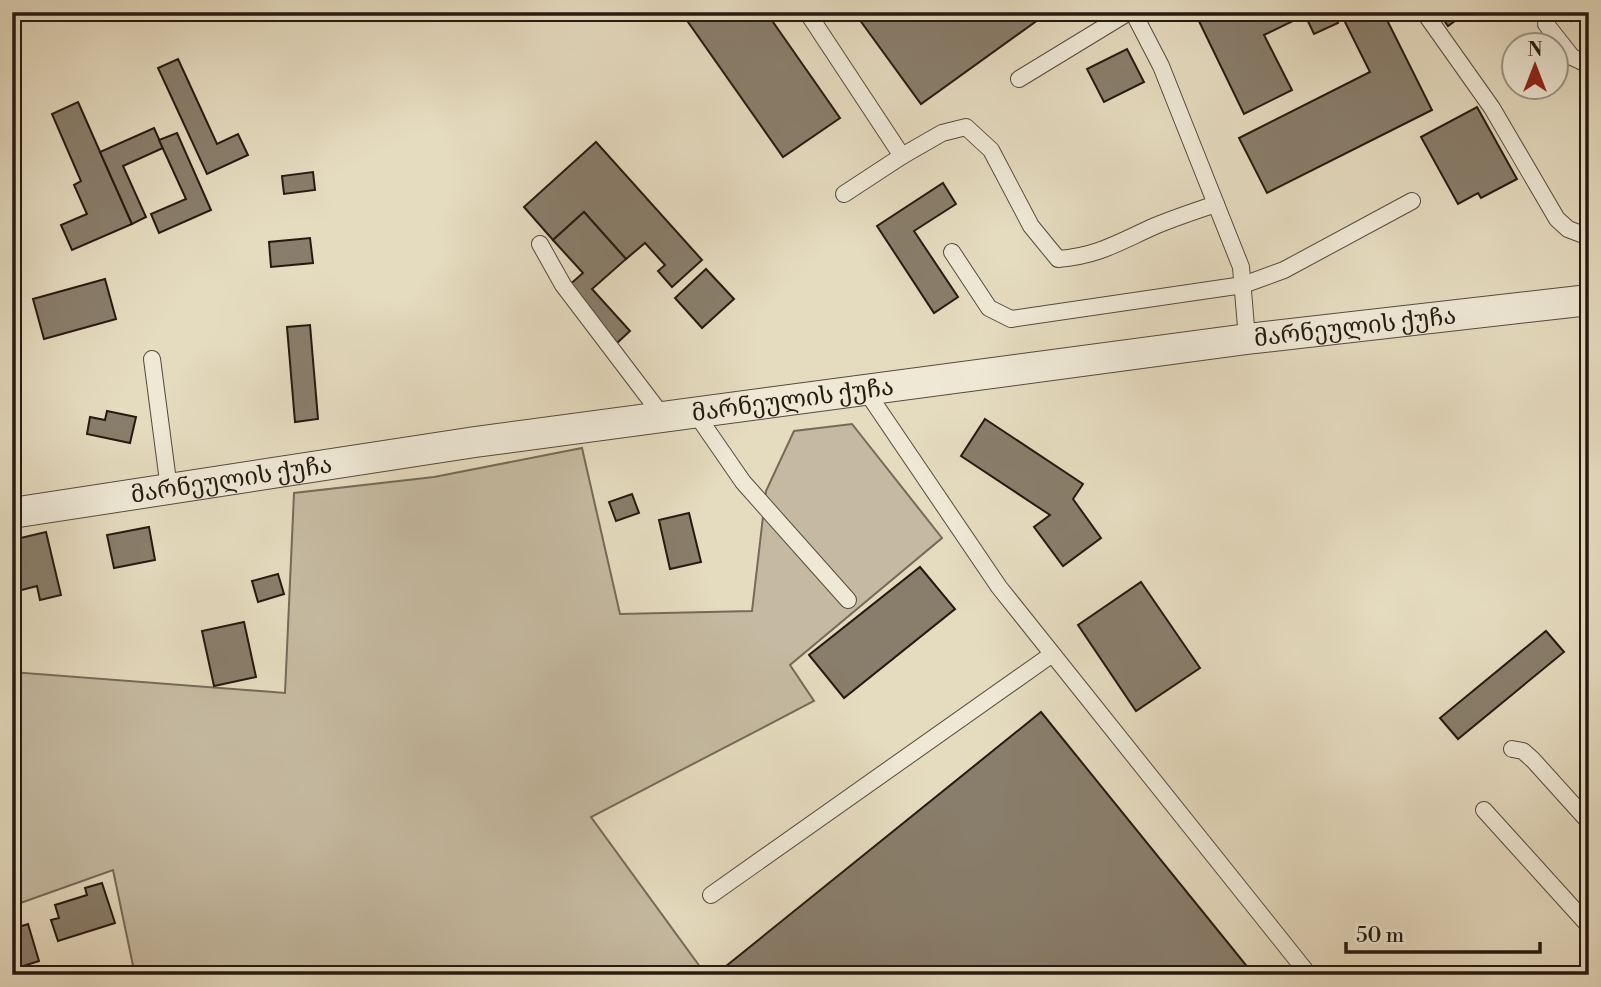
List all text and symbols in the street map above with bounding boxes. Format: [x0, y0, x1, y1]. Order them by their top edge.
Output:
north arrow [1500, 32, 1570, 102]
text: N [1527, 38, 1543, 62]
street label: მარნეულის ქუჩა [1253, 301, 1458, 354]
street label: მარნეულის ქუჩა [690, 372, 896, 429]
street label: მარნეულის ქუჩა [129, 450, 334, 511]
scale bar [1346, 910, 1540, 954]
text: 50 m [1356, 923, 1404, 949]

